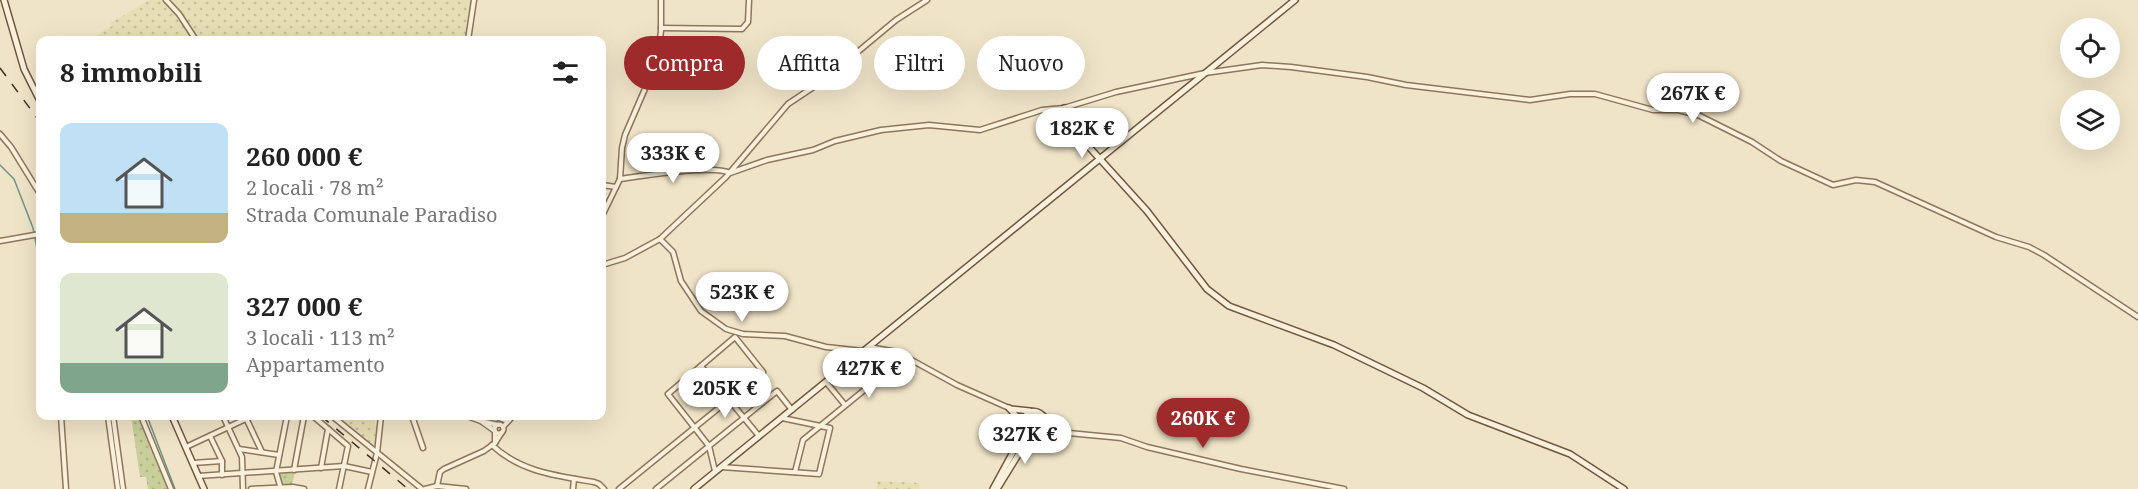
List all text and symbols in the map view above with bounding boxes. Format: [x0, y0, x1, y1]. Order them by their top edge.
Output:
map controls [2060, 18, 2120, 150]
button: locate [2060, 18, 2120, 78]
chip: Compra [624, 36, 745, 90]
chip: Affitta [757, 36, 862, 90]
chip: Filtri [874, 36, 965, 90]
chip: Nuovo [977, 36, 1085, 90]
text: 8 immobili [60, 54, 202, 90]
icon: filters [549, 56, 582, 89]
pin: 267K € [1644, 73, 1742, 124]
text: 267K € [1661, 79, 1725, 106]
button: layers [2060, 90, 2120, 150]
pin: 182K € [1033, 108, 1131, 159]
text: 182K € [1050, 114, 1114, 141]
pin: 333K € [624, 133, 722, 184]
text: 260 000 € [246, 138, 362, 174]
text: 333K € [641, 139, 705, 166]
icon: home [108, 147, 180, 219]
text: 2 locali · 78 m² [246, 174, 384, 201]
text: Strada Comunale Paradiso [246, 201, 497, 228]
pin: 523K € [693, 272, 791, 323]
text: 523K € [710, 278, 774, 305]
text: 327 000 € [246, 288, 362, 324]
icon: home [108, 297, 180, 369]
text: 3 locali · 113 m² [246, 324, 395, 351]
pin: 427K € [820, 348, 918, 399]
text: Appartamento [246, 351, 385, 378]
text: 427K € [837, 354, 901, 381]
pin: 205K € [676, 368, 774, 419]
text: 205K € [693, 374, 757, 401]
pin: 260K € [1154, 398, 1252, 449]
text: 260K € [1171, 404, 1235, 431]
pin: 327K € [976, 414, 1074, 465]
text: 327K € [993, 420, 1057, 447]

